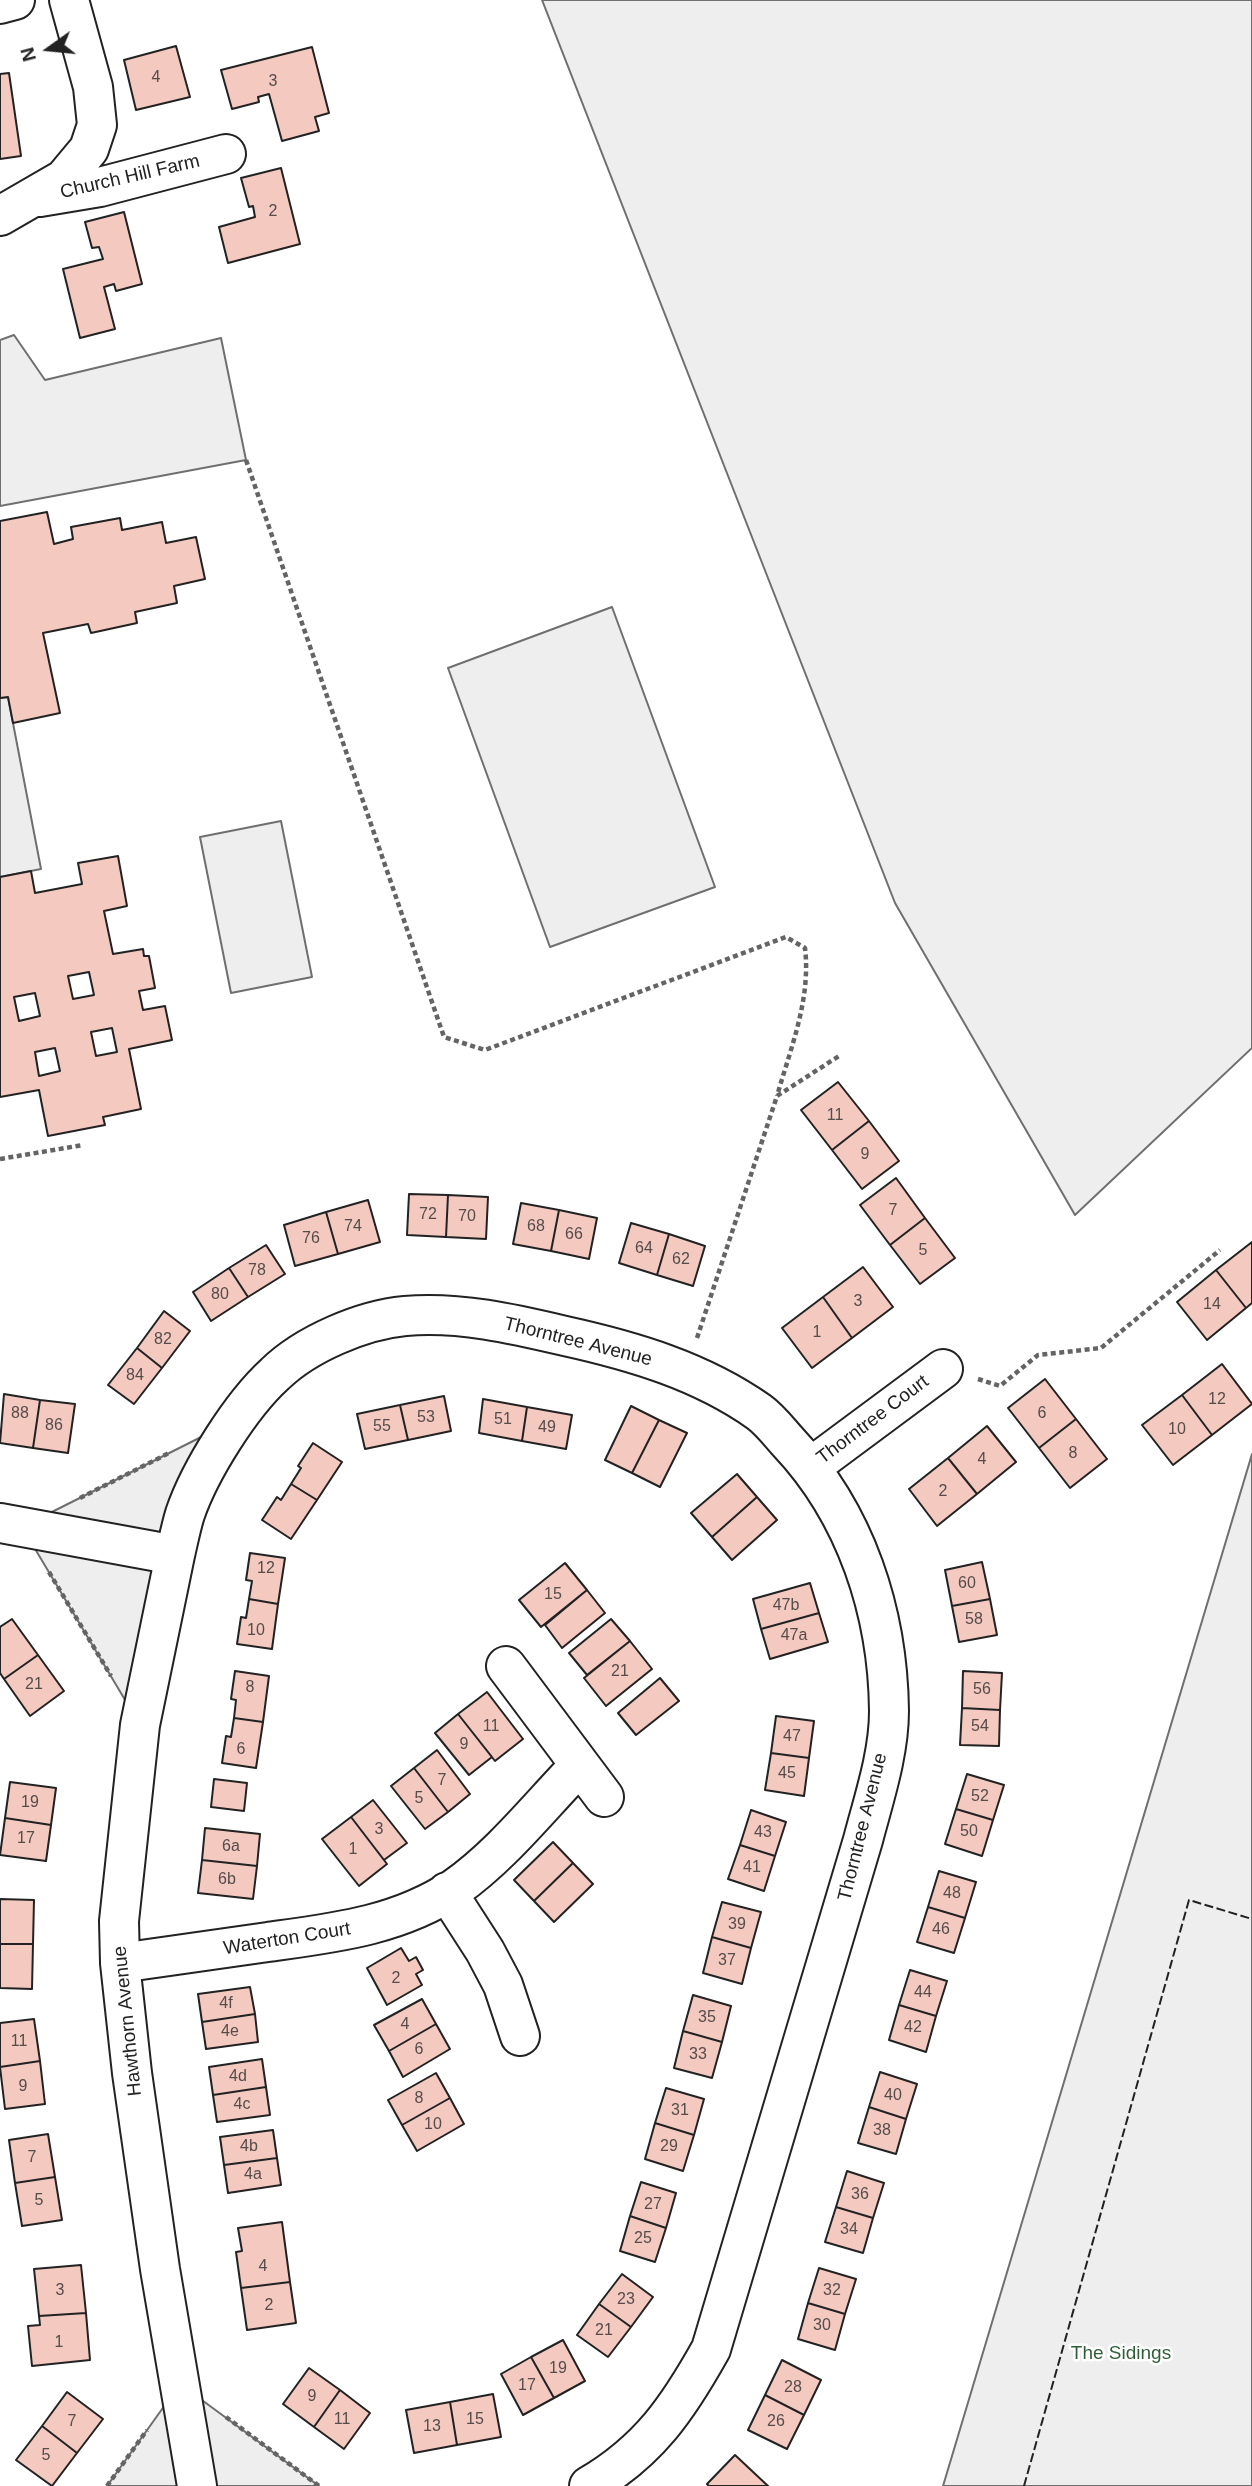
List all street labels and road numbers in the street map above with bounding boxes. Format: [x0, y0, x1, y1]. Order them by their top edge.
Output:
street label: Church Hill Farm [58, 150, 202, 204]
street label: Thorntree Avenue [502, 1313, 654, 1371]
street label: Thorntree Court [813, 1371, 933, 1469]
street label: Thorntree Avenue [834, 1751, 892, 1903]
street label: Waterton Court [222, 1918, 352, 1960]
street label: Hawthorn Avenue [109, 1945, 147, 2097]

